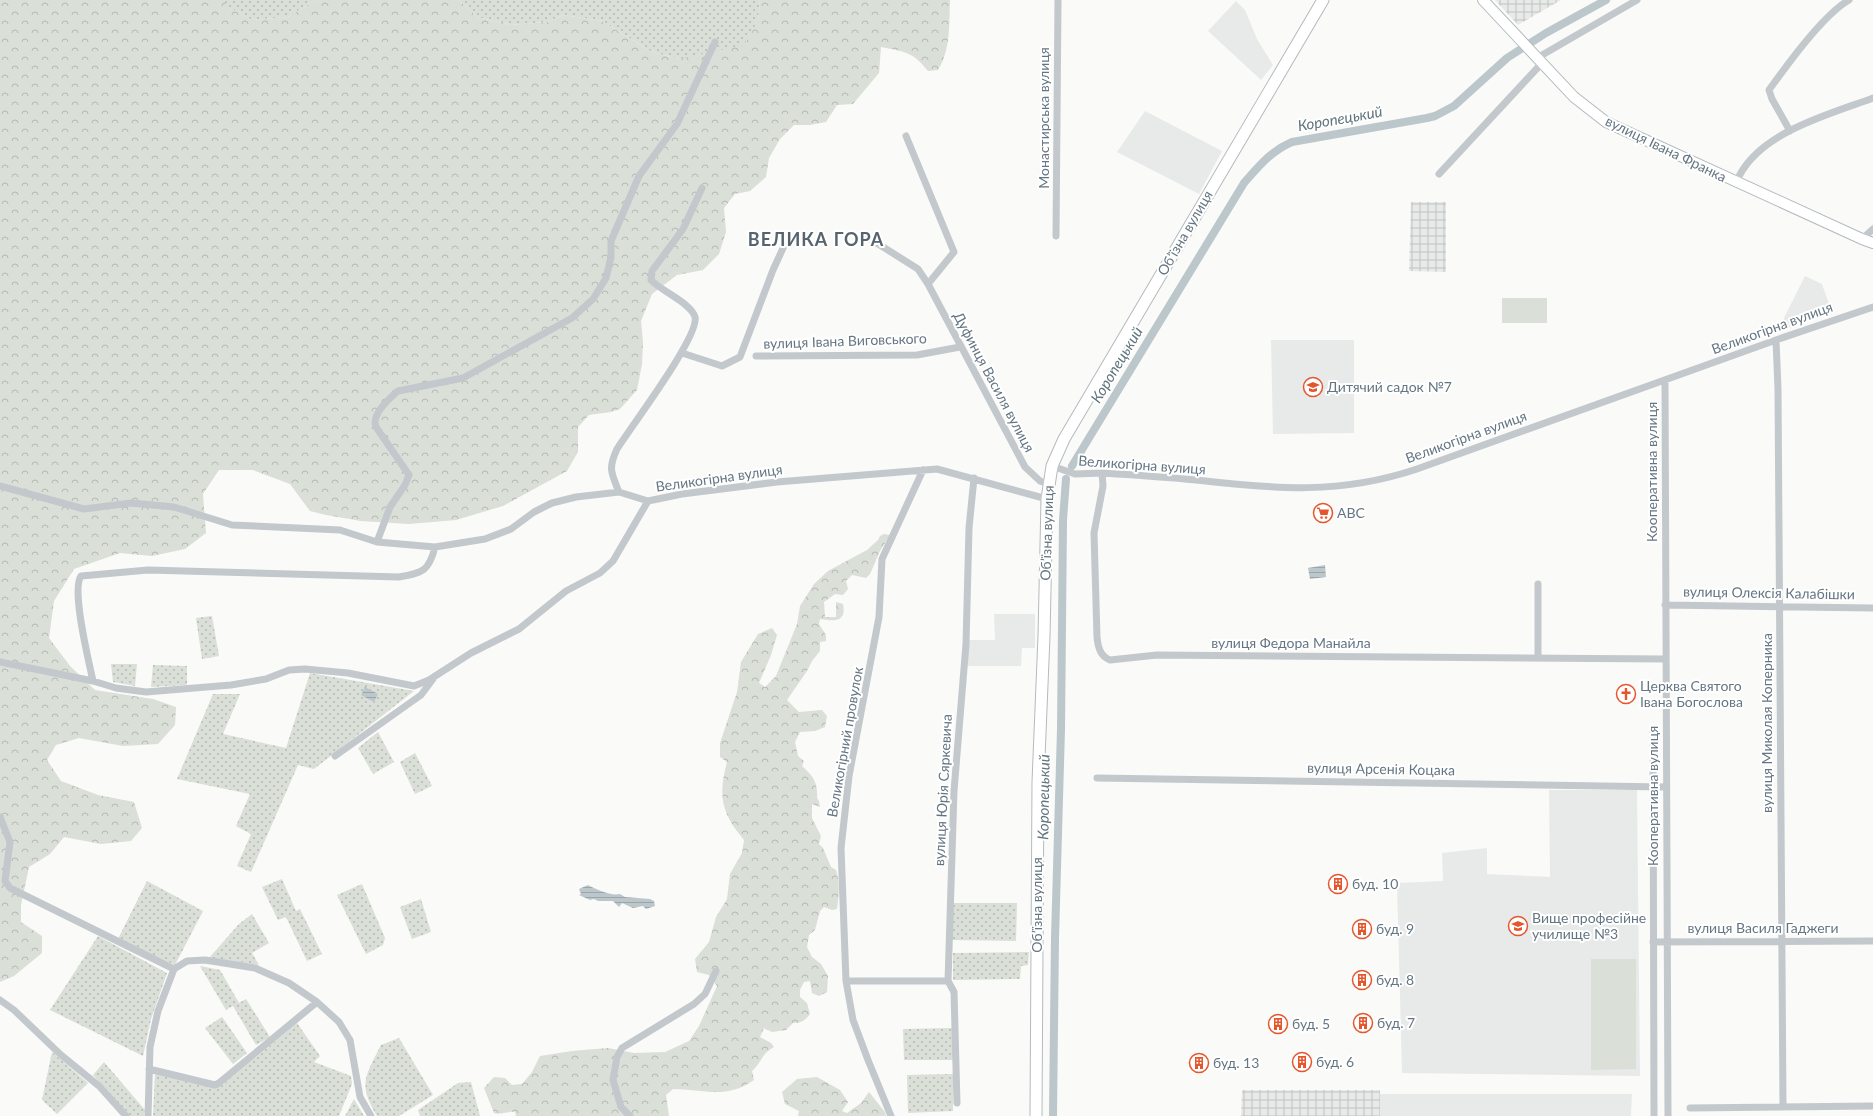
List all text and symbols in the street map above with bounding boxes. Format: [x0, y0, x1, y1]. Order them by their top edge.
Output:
street label: Монастирська вулиця [1035, 47, 1052, 189]
water label: Коропецький [1296, 102, 1384, 134]
street label: вулиця Івана Франка [1603, 112, 1729, 185]
street label: Обʼїзна вулиця [1153, 187, 1216, 278]
district label: ВЕЛИКА ГОРА [748, 228, 884, 250]
street label: Великогірна вулиця [1709, 298, 1835, 357]
street label: Дуфинця Василя вулиця [950, 309, 1039, 455]
water label: Коропецький [1086, 323, 1146, 406]
street label: вулиця Івана Виговського [763, 329, 927, 352]
school or university icon: Дитячий садок №7 [1302, 376, 1324, 398]
place label: Дитячий садок №7 [1327, 378, 1452, 395]
street label: Кооперативна вулиця [1643, 402, 1660, 542]
street label: Великогірна вулиця [1403, 407, 1529, 466]
street label: Великогірна вулиця [1078, 452, 1206, 477]
street label: Великогірна вулиця [654, 460, 783, 495]
street label: Обʼїзна вулиця [1036, 485, 1057, 581]
supermarket icon: АВС [1312, 502, 1334, 524]
place label: АВС [1337, 504, 1366, 521]
street label: вулиця Олексія Калабішки [1683, 583, 1855, 602]
street label: вулиця Миколая Коперника [1758, 633, 1775, 813]
street label: вулиця Федора Манайла [1211, 634, 1371, 651]
street label: Великогірний провулок [823, 665, 866, 818]
place label: Церква Святого Івана Богослова [1640, 677, 1743, 710]
church icon: Церква Святого Івана Богослова [1615, 683, 1637, 705]
street label: вулиця Юрія Сяркевича [930, 713, 955, 866]
street label: Кооперативна вулиця [1644, 726, 1661, 866]
water label: Коропецький [1033, 754, 1053, 840]
street label: вулиця Арсенія Коцака [1307, 759, 1455, 778]
street label: Обʼїзна вулиця [1028, 857, 1045, 953]
building icon: буд. 10 [1327, 873, 1349, 895]
place label: буд. 10 [1352, 875, 1398, 892]
place label: Вище професійне училище №3 [1532, 909, 1646, 942]
school or university icon: Вище професійне училище №3 [1507, 915, 1529, 937]
building icon: буд. 9 [1351, 918, 1373, 940]
street label: вулиця Василя Гаджеги [1688, 919, 1838, 936]
place label: буд. 9 [1376, 920, 1414, 937]
building icon: буд. 8 [1351, 969, 1373, 991]
place label: буд. 8 [1376, 971, 1414, 988]
building icon: буд. 7 [1352, 1012, 1374, 1034]
building icon: буд. 5 [1267, 1013, 1289, 1035]
place label: буд. 7 [1377, 1014, 1415, 1031]
place label: буд. 5 [1292, 1015, 1330, 1032]
building icon: буд. 6 [1291, 1051, 1313, 1073]
building icon: буд. 13 [1188, 1052, 1210, 1074]
place label: буд. 6 [1316, 1053, 1354, 1070]
place label: буд. 13 [1213, 1054, 1259, 1071]

